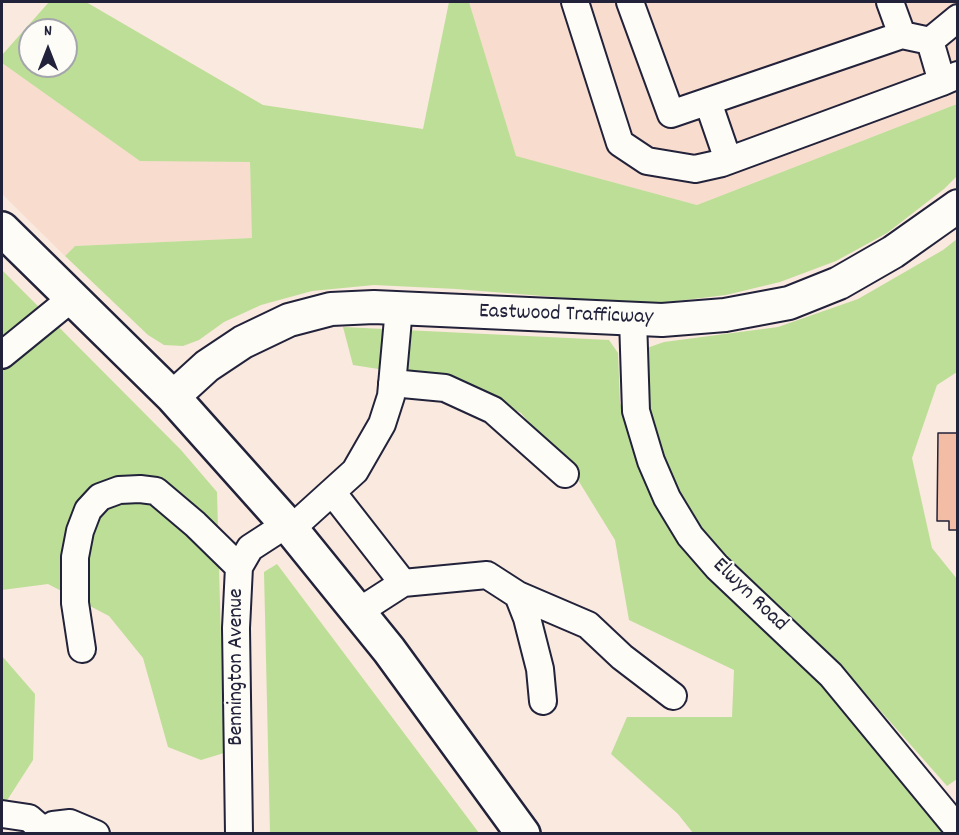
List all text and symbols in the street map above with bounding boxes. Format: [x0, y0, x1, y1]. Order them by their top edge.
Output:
north arrow [18, 18, 78, 78]
text: N [44, 20, 52, 43]
street label: Eastwood Trafficway [478, 300, 654, 332]
street label: Elwyn Road [706, 554, 792, 638]
street label: Bennington Avenue [225, 588, 251, 746]

